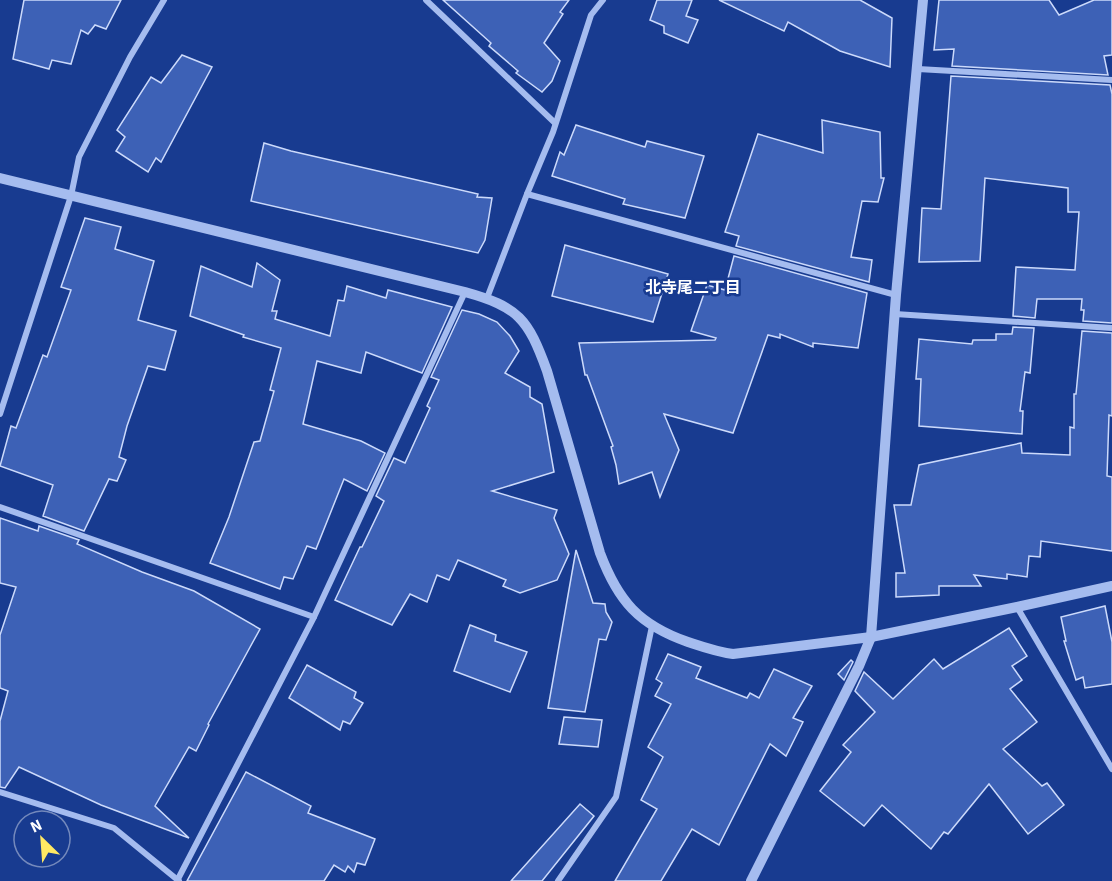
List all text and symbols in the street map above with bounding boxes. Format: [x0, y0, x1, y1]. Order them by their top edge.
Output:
district label: 北寺尾二丁目 [645, 277, 741, 299]
north arrow [12, 809, 72, 869]
text: N [27, 814, 46, 839]

